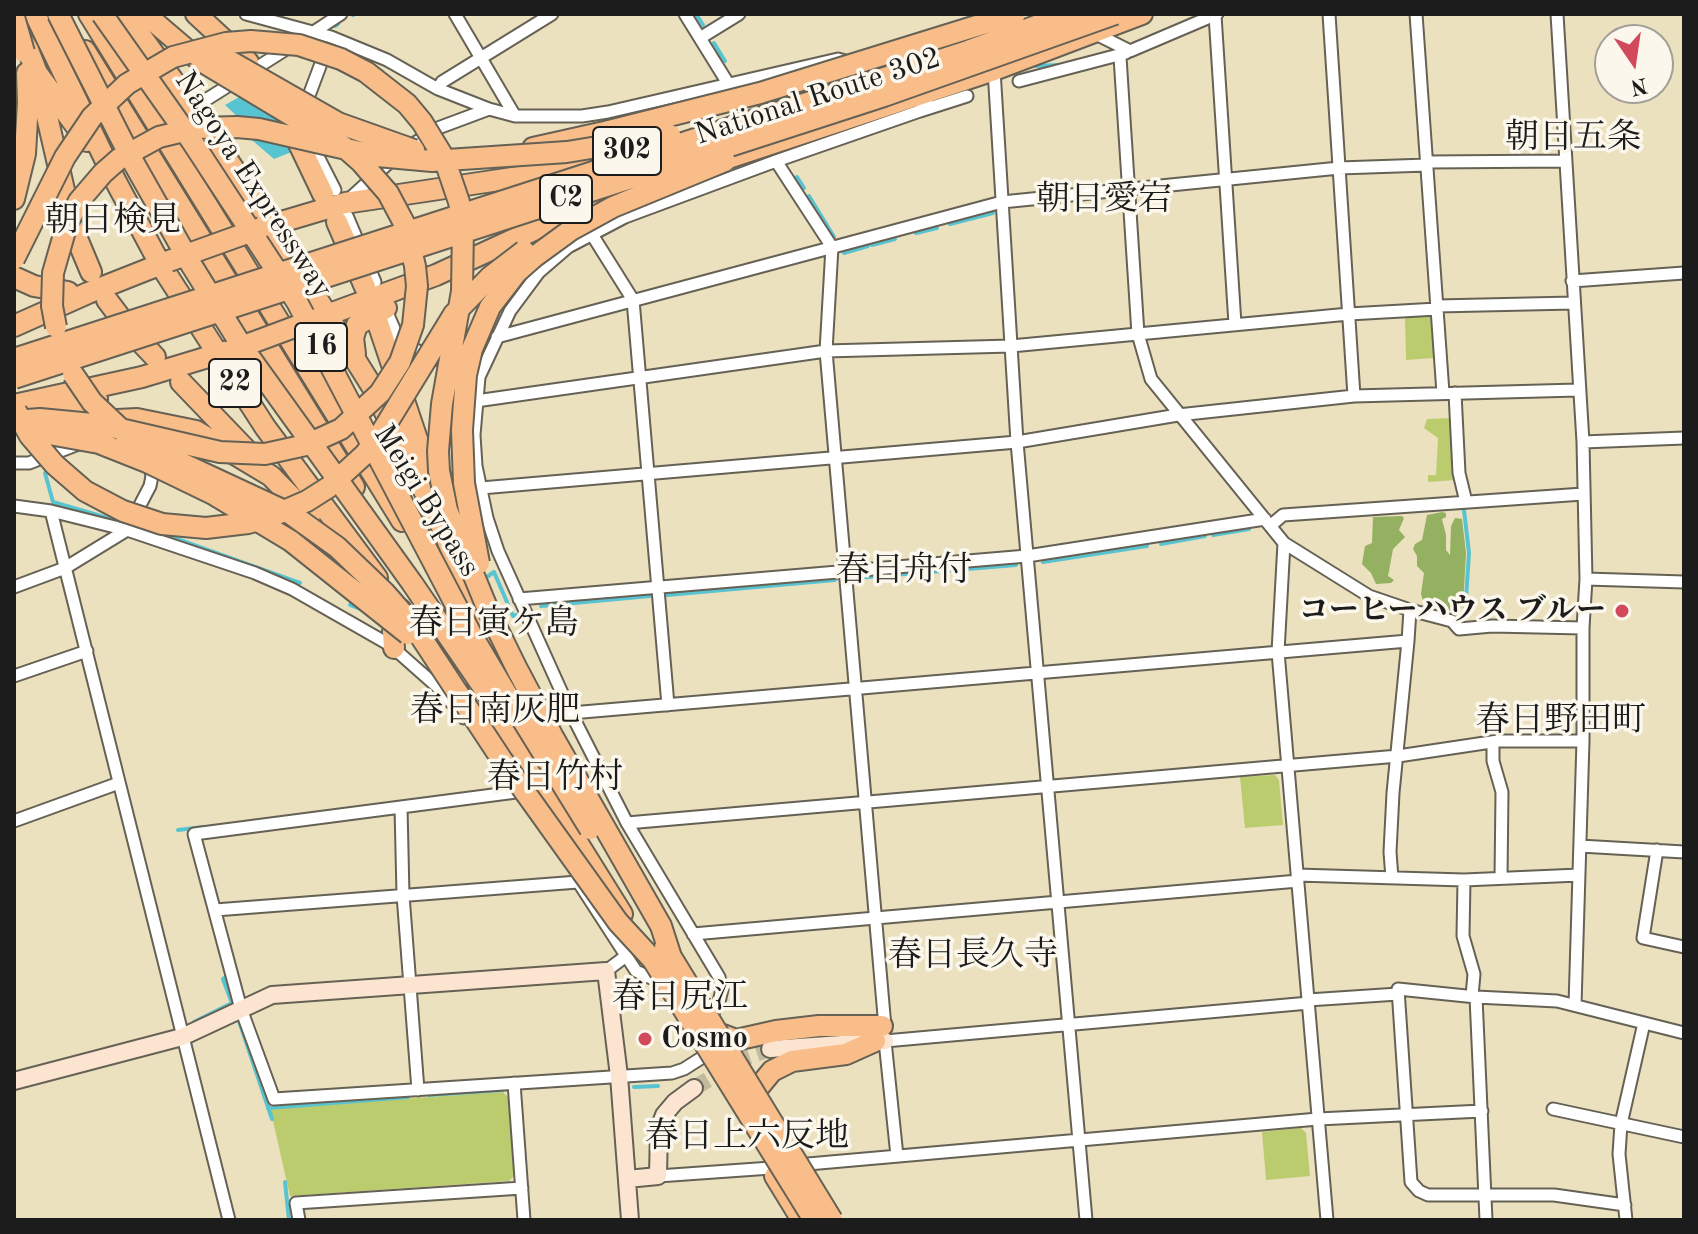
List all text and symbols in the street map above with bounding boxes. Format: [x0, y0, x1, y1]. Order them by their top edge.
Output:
north arrow [1594, 24, 1674, 104]
street label: National Route 302 [691, 40, 945, 154]
street label: Nagoya Expressway [166, 65, 340, 305]
text: N [1628, 73, 1650, 98]
district label: 朝日五条 [1505, 118, 1641, 158]
road number: 302 [593, 127, 661, 175]
road number: C2 [540, 175, 592, 223]
district label: 朝日愛宕 [1036, 180, 1172, 220]
district label: 朝日検見 [45, 201, 181, 241]
road number: 16 [295, 323, 347, 371]
road number: 22 [209, 359, 261, 407]
street label: Meigi Bypass [365, 418, 487, 584]
district label: 春日舟付 [836, 551, 972, 591]
place label: コーヒーハウス ブルー [1299, 593, 1606, 629]
marker: コーヒーハウス ブルー [1613, 602, 1631, 620]
district label: 春日寅ケ島 [409, 604, 579, 644]
district label: 春日南灰肥 [410, 691, 580, 731]
district label: 春日野田町 [1476, 701, 1646, 741]
district label: 春日竹村 [487, 758, 623, 798]
district label: 春日長久寺 [888, 936, 1058, 976]
district label: 春日尻江 [612, 978, 748, 1018]
place label: Cosmo [661, 1021, 748, 1057]
marker: Cosmo [636, 1030, 654, 1048]
district label: 春日上六反地 [645, 1117, 849, 1157]

